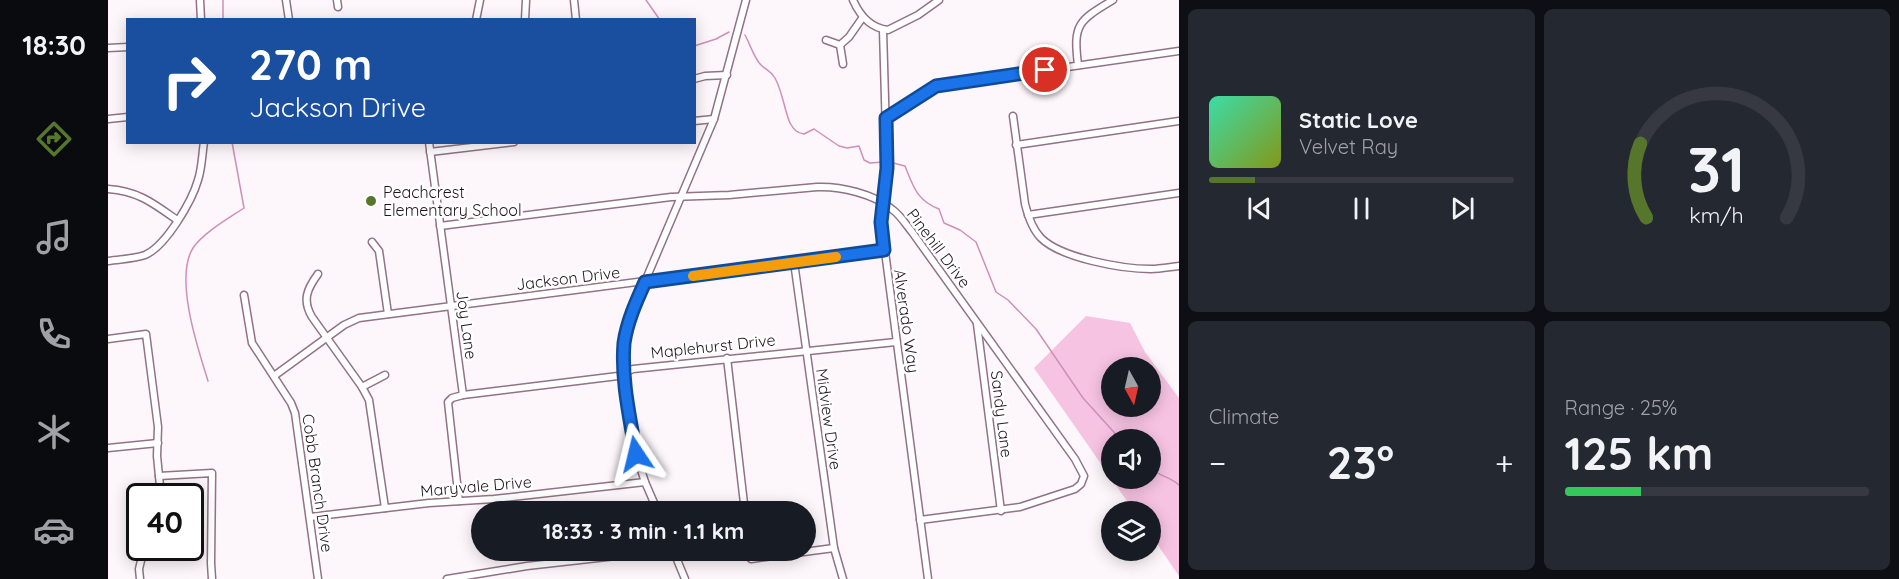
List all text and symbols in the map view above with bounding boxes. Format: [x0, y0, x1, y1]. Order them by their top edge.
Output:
text: 18:30 [22, 28, 86, 62]
text: 270 m [249, 38, 372, 91]
icon: right [150, 42, 228, 120]
pin [1019, 44, 1070, 95]
icon: arrive [1028, 53, 1061, 86]
text: Jackson Drive [249, 90, 426, 124]
text: Static Love [1299, 106, 1418, 134]
icon: directions [33, 118, 75, 160]
text: 31 [1688, 130, 1746, 208]
text: Velvet Ray [1299, 134, 1398, 159]
place label: Peachcrest Elementary School [383, 182, 522, 220]
icon: previous [1243, 192, 1276, 225]
icon: pause [1345, 192, 1378, 225]
icon: next [1446, 192, 1479, 225]
marker: Peachcrest Elementary School [364, 194, 378, 208]
text: km/h [1690, 202, 1744, 228]
street label: Pinehill Drive [903, 204, 975, 292]
icon: music [33, 216, 75, 258]
street label: Jackson Drive [515, 262, 621, 294]
street label: Alverado Way [890, 268, 924, 374]
street label: Joy Lane [452, 290, 482, 360]
icon: phone [33, 313, 75, 355]
street label: Maplehurst Drive [650, 330, 776, 362]
north arrow [1101, 357, 1161, 417]
map controls [1101, 357, 1161, 561]
street label: Midview Drive [812, 367, 846, 471]
street label: Sandy Lane [987, 369, 1017, 459]
text: Range · 25% [1565, 395, 1677, 420]
text: Climate [1209, 404, 1279, 429]
icon: climate [33, 411, 75, 453]
street label: Cobb Branch Drive [298, 413, 338, 553]
position arrow [604, 422, 668, 486]
text: 125 km [1565, 425, 1713, 481]
button: sound [1101, 429, 1161, 489]
text: 23° [1327, 434, 1394, 490]
text: − [1209, 442, 1226, 483]
text: + [1495, 442, 1514, 483]
street label: Maryvale Drive [419, 471, 533, 501]
speed limit sign: 40 [126, 483, 204, 561]
button: layers [1101, 501, 1161, 561]
icon: car [33, 509, 75, 551]
text: 18:33 · 3 min · 1.1 km [543, 517, 744, 545]

